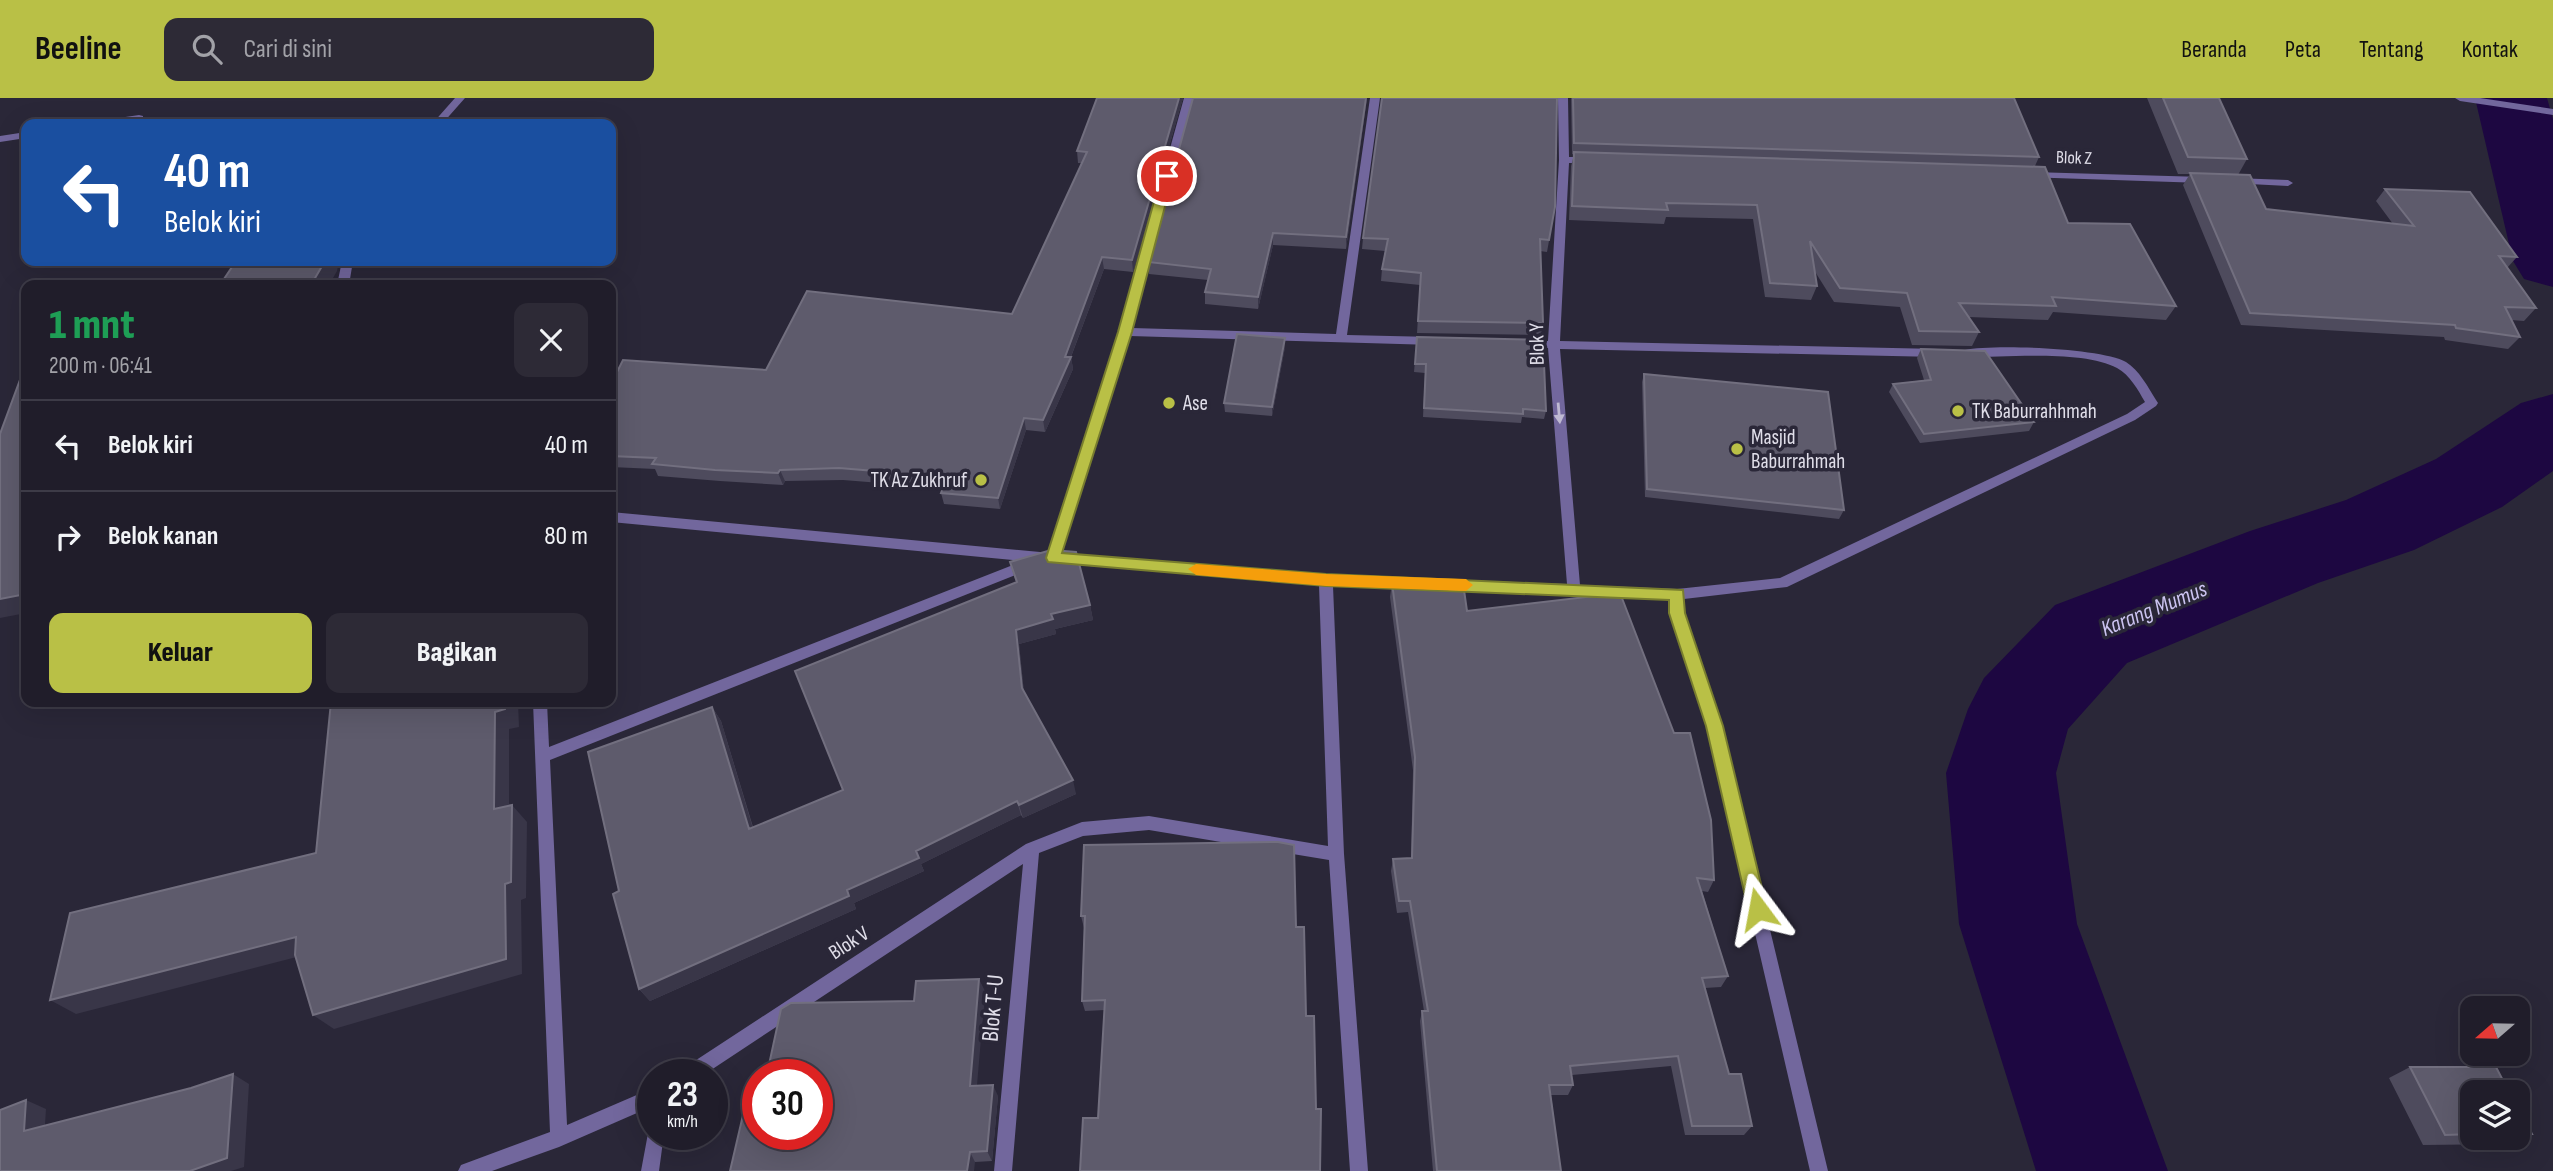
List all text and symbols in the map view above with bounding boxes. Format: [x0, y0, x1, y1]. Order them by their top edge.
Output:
search box [164, 18, 654, 81]
text: Beeline [35, 29, 122, 69]
icon: search [188, 30, 226, 68]
text: Cari di sini [244, 34, 332, 65]
text: Beranda [2181, 35, 2247, 64]
text: Peta [2285, 35, 2321, 64]
text: Tentang [2359, 35, 2424, 64]
text: Kontak [2462, 35, 2518, 64]
text: 40 m [164, 143, 250, 202]
pin [1137, 146, 1197, 206]
icon: left [49, 147, 140, 238]
street label: Blok Z [2056, 147, 2093, 169]
icon: arrive [1148, 157, 1186, 195]
text: Belok kiri [164, 203, 261, 242]
text: 1 mnt [49, 300, 134, 351]
button: close [514, 303, 588, 377]
street label: Blok Y [1524, 323, 1550, 365]
text: 200 m · 06:41 [49, 352, 152, 380]
place label: Ase [1182, 391, 1208, 416]
marker: Ase [1161, 395, 1177, 411]
place label: TK Baburrahhmah [1972, 399, 2097, 424]
one-way arrow [1554, 402, 1565, 424]
marker: TK Baburrahhmah [1950, 403, 1966, 419]
place label: Masjid Baburrahmah [1751, 425, 1845, 474]
icon: left [49, 427, 87, 465]
text: Belok kiri [108, 430, 193, 461]
text: 40 m [545, 430, 588, 461]
marker: Masjid Baburrahmah [1729, 441, 1745, 457]
place label: TK Az Zukhruf [870, 468, 968, 493]
marker: TK Az Zukhruf [973, 472, 989, 488]
icon: right [49, 518, 87, 556]
text: Belok kanan [108, 521, 218, 552]
text: 80 m [544, 521, 588, 552]
water label: Karang Mumus [2097, 575, 2211, 643]
button: Keluar [49, 613, 312, 693]
button: Bagikan [326, 613, 588, 693]
position arrow [1721, 872, 1795, 946]
street label: Blok V [824, 921, 874, 965]
street label: Blok T-U [976, 973, 1010, 1043]
north arrow [2460, 996, 2530, 1066]
map controls [2460, 996, 2530, 1150]
speed limit sign: 30 [742, 1059, 833, 1150]
text: 23 [667, 1074, 698, 1117]
button: layers [2460, 1080, 2530, 1150]
text: km/h [667, 1111, 698, 1132]

